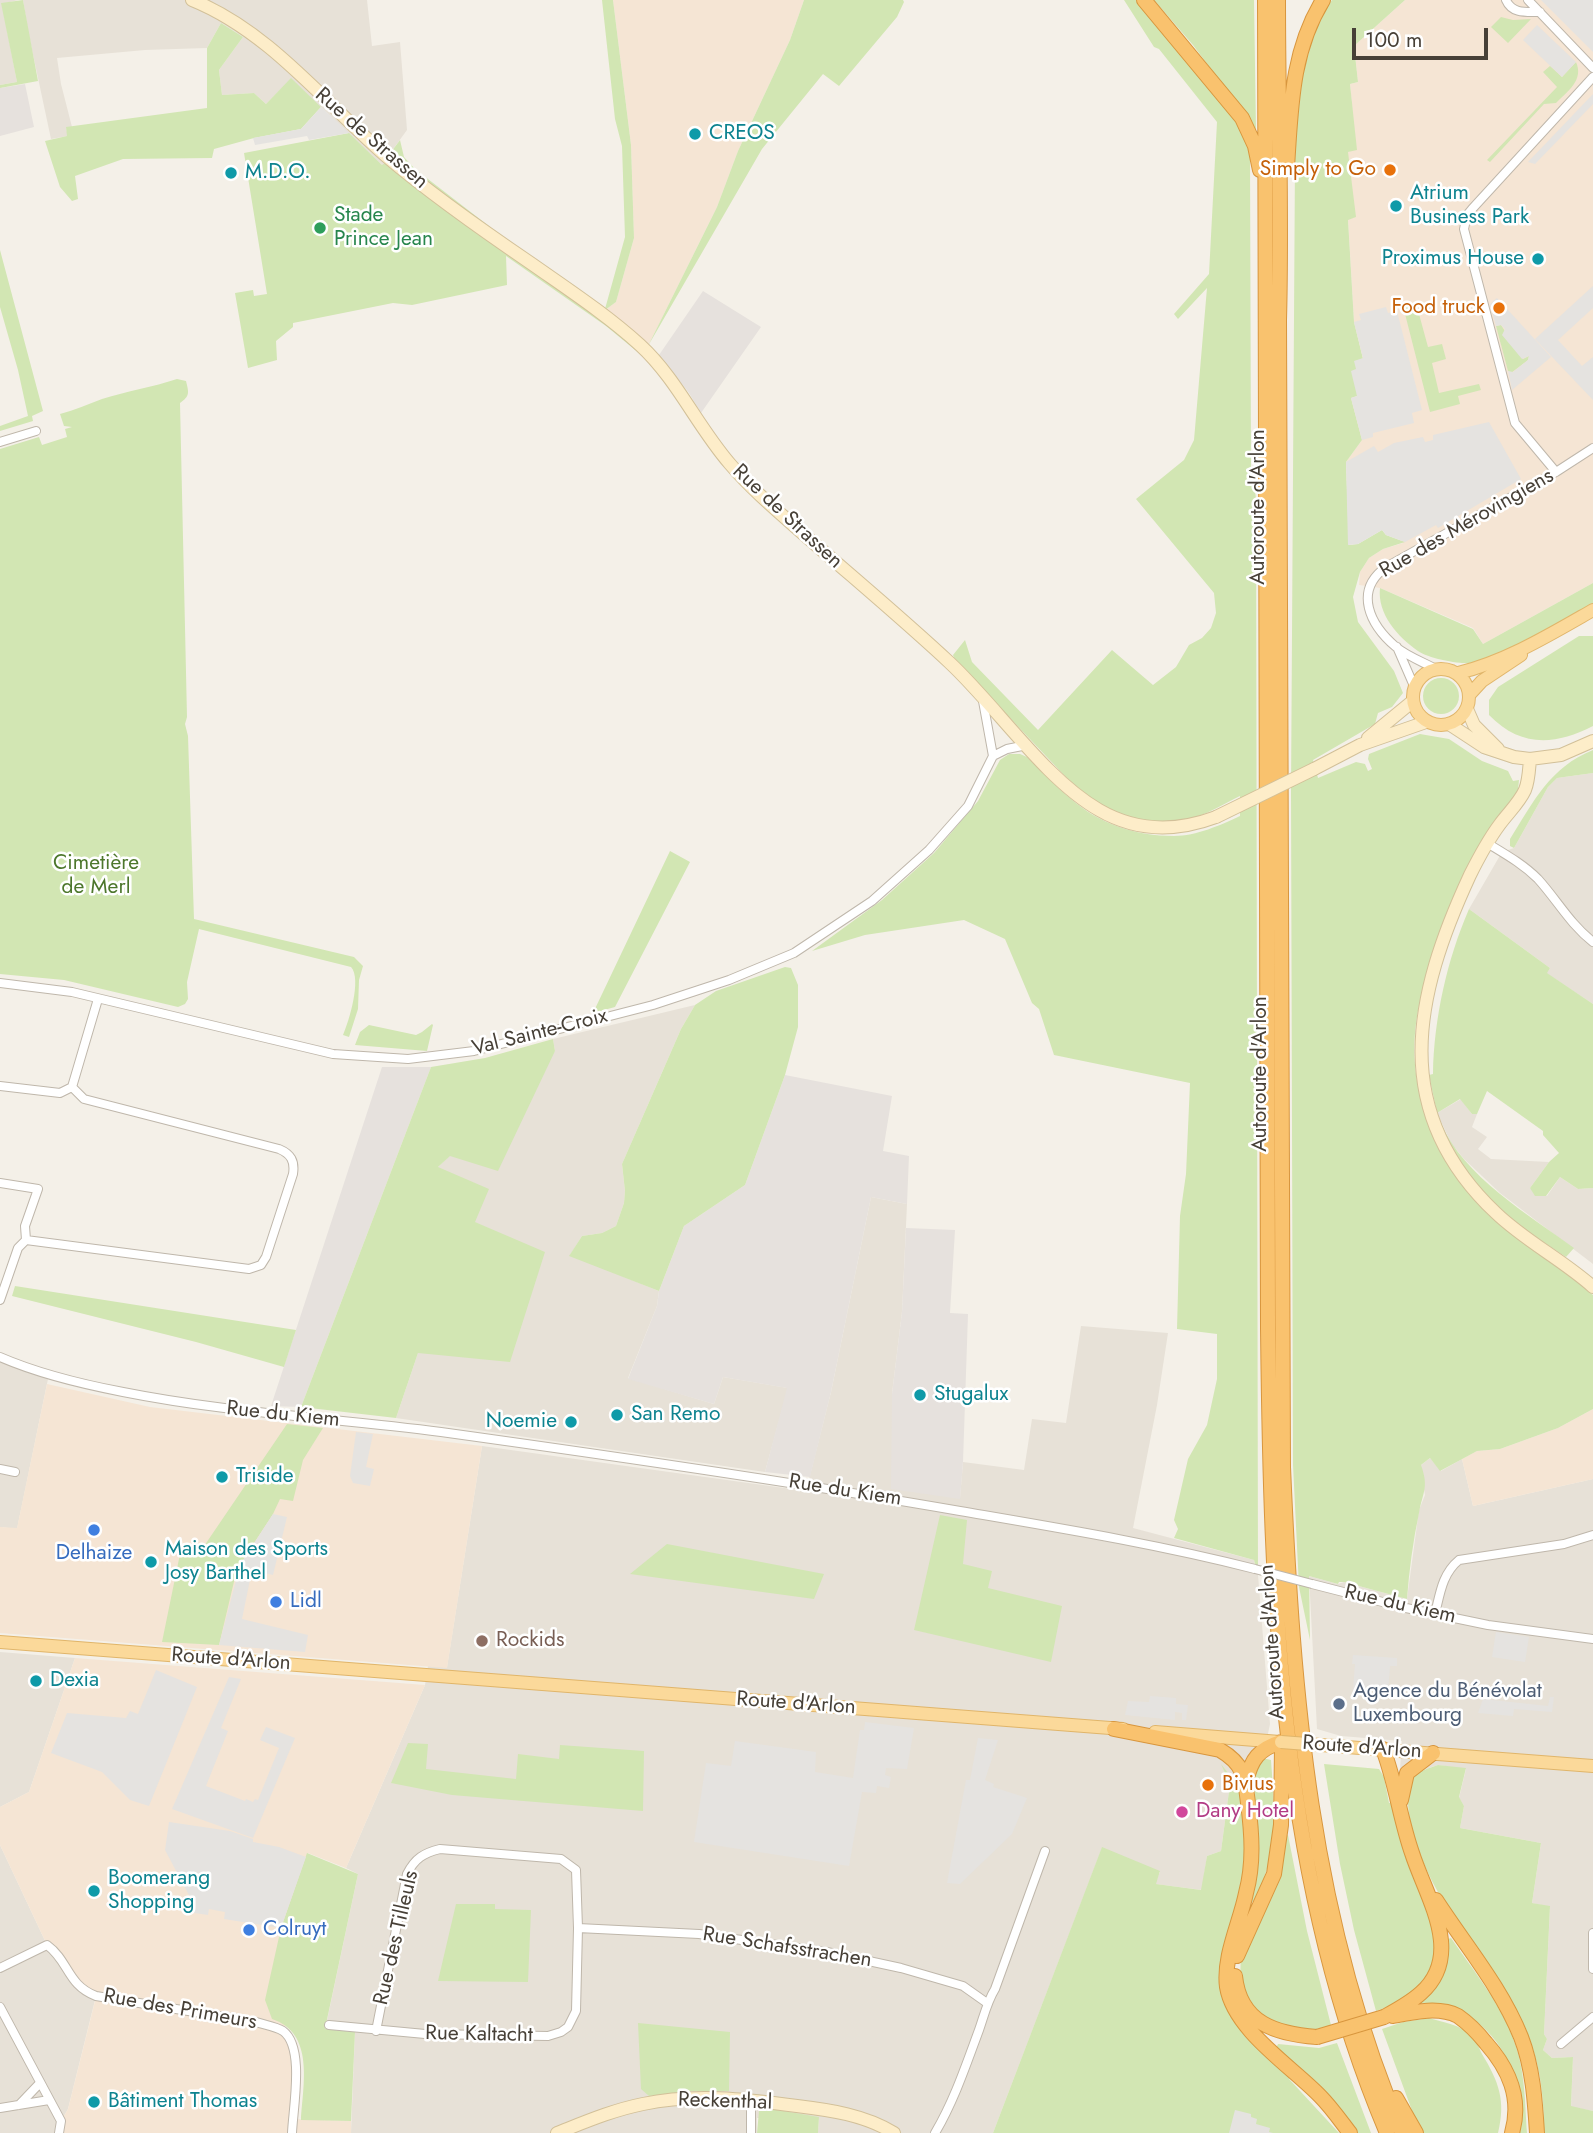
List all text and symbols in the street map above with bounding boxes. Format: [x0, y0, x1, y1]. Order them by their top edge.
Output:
scale bar [1355, 14, 1492, 58]
text: 100 m [1365, 25, 1422, 55]
street label: Rue de Strassen [309, 83, 433, 195]
place label: CREOS [709, 121, 775, 147]
marker: CREOS [687, 126, 703, 142]
place label: Simply to Go [1260, 157, 1376, 183]
place label: M.D.O. [245, 160, 311, 186]
marker: Simply to Go [1382, 162, 1398, 178]
marker: M.D.O. [223, 165, 239, 181]
place label: Atrium Business Park [1410, 181, 1529, 231]
marker: Atrium Business Park [1388, 198, 1404, 214]
place label: Stade Prince Jean [334, 203, 433, 253]
marker: Stade Prince Jean [312, 220, 328, 236]
place label: Proximus House [1382, 246, 1524, 272]
marker: Proximus House [1530, 251, 1546, 267]
place label: Food truck [1391, 295, 1485, 321]
marker: Food truck [1491, 300, 1507, 316]
street label: Autoroute d'Arlon [1246, 429, 1272, 585]
street label: Rue de Strassen [727, 459, 847, 575]
street label: Rue des Mérovingiens [1375, 464, 1559, 584]
park label: Cimetière de Merl [53, 851, 139, 901]
street label: Autoroute d'Arlon [1248, 996, 1274, 1152]
street label: Val Sainte-Croix [470, 1004, 610, 1062]
place label: Stugalux [934, 1382, 1008, 1408]
marker: Stugalux [912, 1387, 928, 1403]
street label: Rue du Kiem [225, 1397, 341, 1433]
place label: San Remo [631, 1402, 720, 1428]
marker: San Remo [609, 1407, 625, 1423]
place label: Noemie [486, 1409, 557, 1435]
marker: Noemie [563, 1414, 579, 1430]
place label: Triside [236, 1464, 293, 1490]
marker: Triside [214, 1469, 230, 1485]
street label: Rue du Kiem [787, 1470, 903, 1512]
marker: Delhaize [86, 1522, 102, 1538]
place label: Maison des Sports Josy Barthel [165, 1537, 328, 1587]
place label: Delhaize [56, 1541, 132, 1567]
marker: Maison des Sports Josy Barthel [143, 1554, 159, 1570]
street label: Autoroute d'Arlon [1255, 1563, 1291, 1721]
street label: Rue du Kiem [1342, 1580, 1458, 1630]
place label: Lidl [290, 1589, 322, 1615]
marker: Lidl [268, 1594, 284, 1610]
place label: Rockids [496, 1628, 564, 1654]
marker: Rockids [474, 1633, 490, 1649]
street label: Route d'Arlon [170, 1643, 292, 1677]
place label: Dexia [50, 1668, 99, 1694]
marker: Dexia [28, 1673, 44, 1689]
place label: Agence du Bénévolat Luxembourg [1353, 1679, 1542, 1729]
street label: Route d'Arlon [735, 1687, 857, 1721]
marker: Agence du Bénévolat Luxembourg [1331, 1696, 1347, 1712]
street label: Route d'Arlon [1301, 1731, 1423, 1765]
place label: Bivius [1222, 1772, 1273, 1798]
marker: Bivius [1200, 1777, 1216, 1793]
place label: Dany Hotel [1196, 1799, 1294, 1825]
marker: Dany Hotel [1174, 1804, 1190, 1820]
place label: Boomerang Shopping [108, 1866, 210, 1916]
street label: Rue des Tilleuls [369, 1868, 425, 2008]
marker: Boomerang Shopping [86, 1883, 102, 1899]
place label: Colruyt [263, 1917, 326, 1943]
marker: Colruyt [241, 1922, 257, 1938]
street label: Rue Schafsstrachen [701, 1922, 873, 1974]
street label: Rue des Primeurs [101, 1984, 259, 2036]
street label: Rue Kaltacht [425, 2021, 533, 2049]
street label: Reckenthal [677, 2088, 773, 2116]
place label: Bâtiment Thomas [108, 2089, 257, 2115]
marker: Bâtiment Thomas [86, 2094, 102, 2110]

